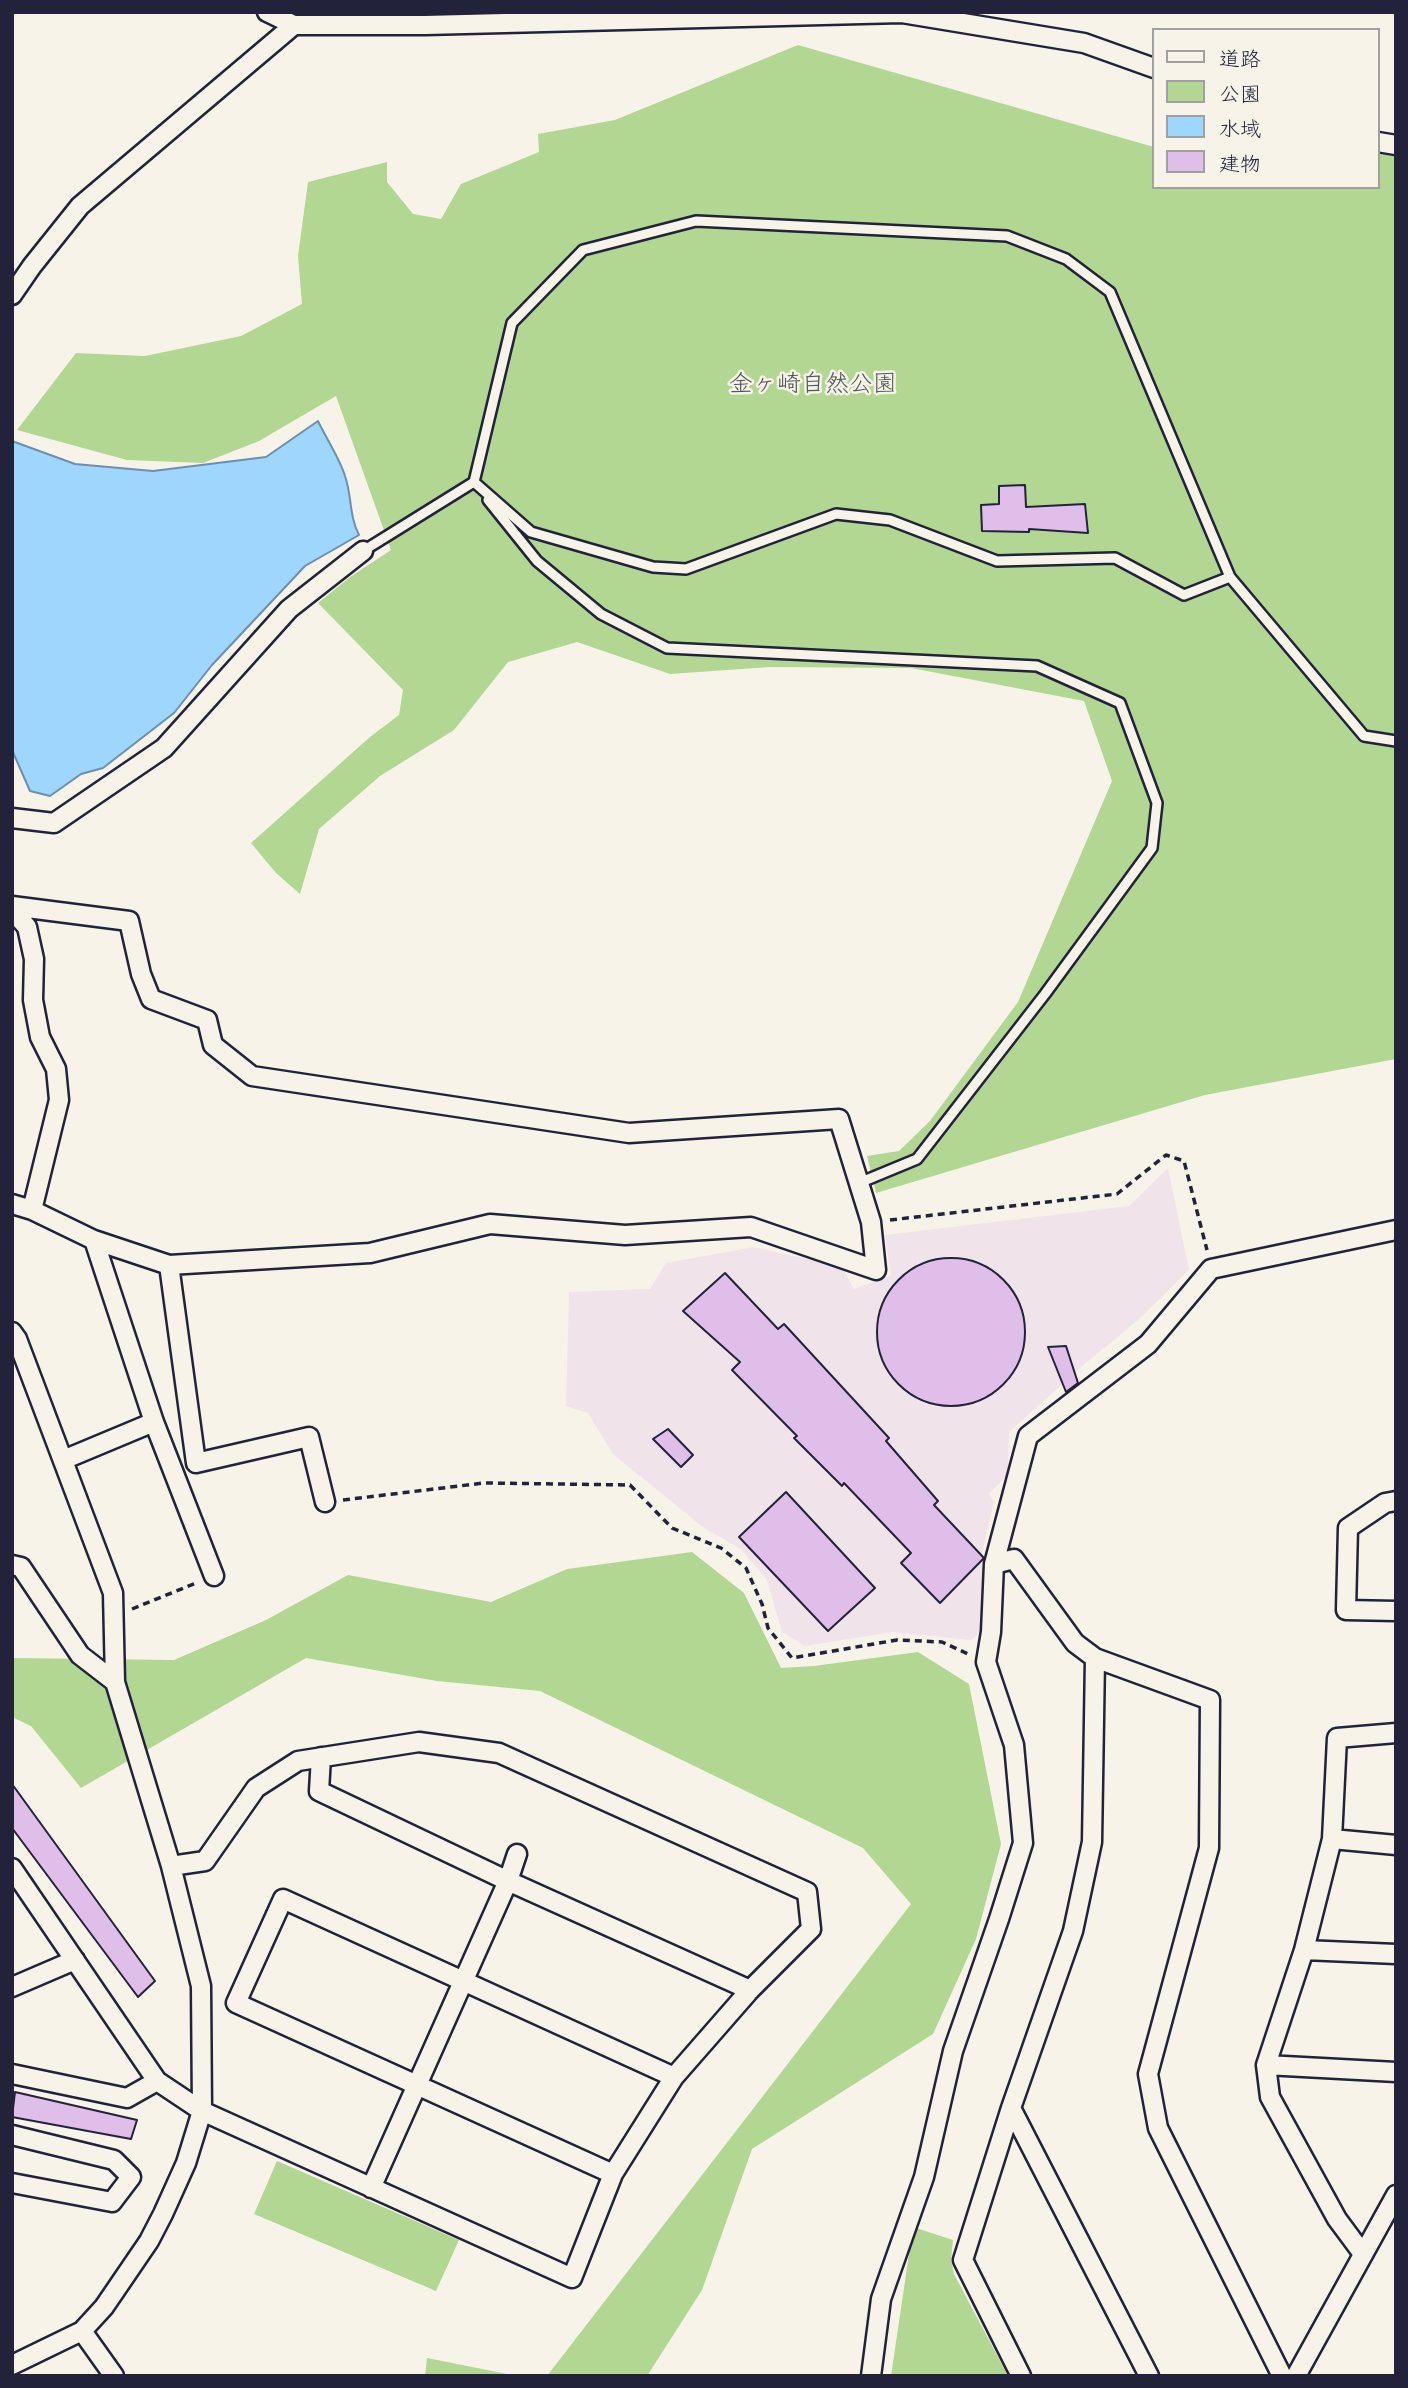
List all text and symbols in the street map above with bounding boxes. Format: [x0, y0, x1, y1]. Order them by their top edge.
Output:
legend [1152, 28, 1380, 189]
text: 道路 [1219, 46, 1261, 72]
text: 公園 [1219, 81, 1261, 107]
text: 水域 [1219, 116, 1261, 142]
text: 建物 [1219, 151, 1261, 177]
park label: 金ヶ崎自然公園 [729, 371, 897, 399]

